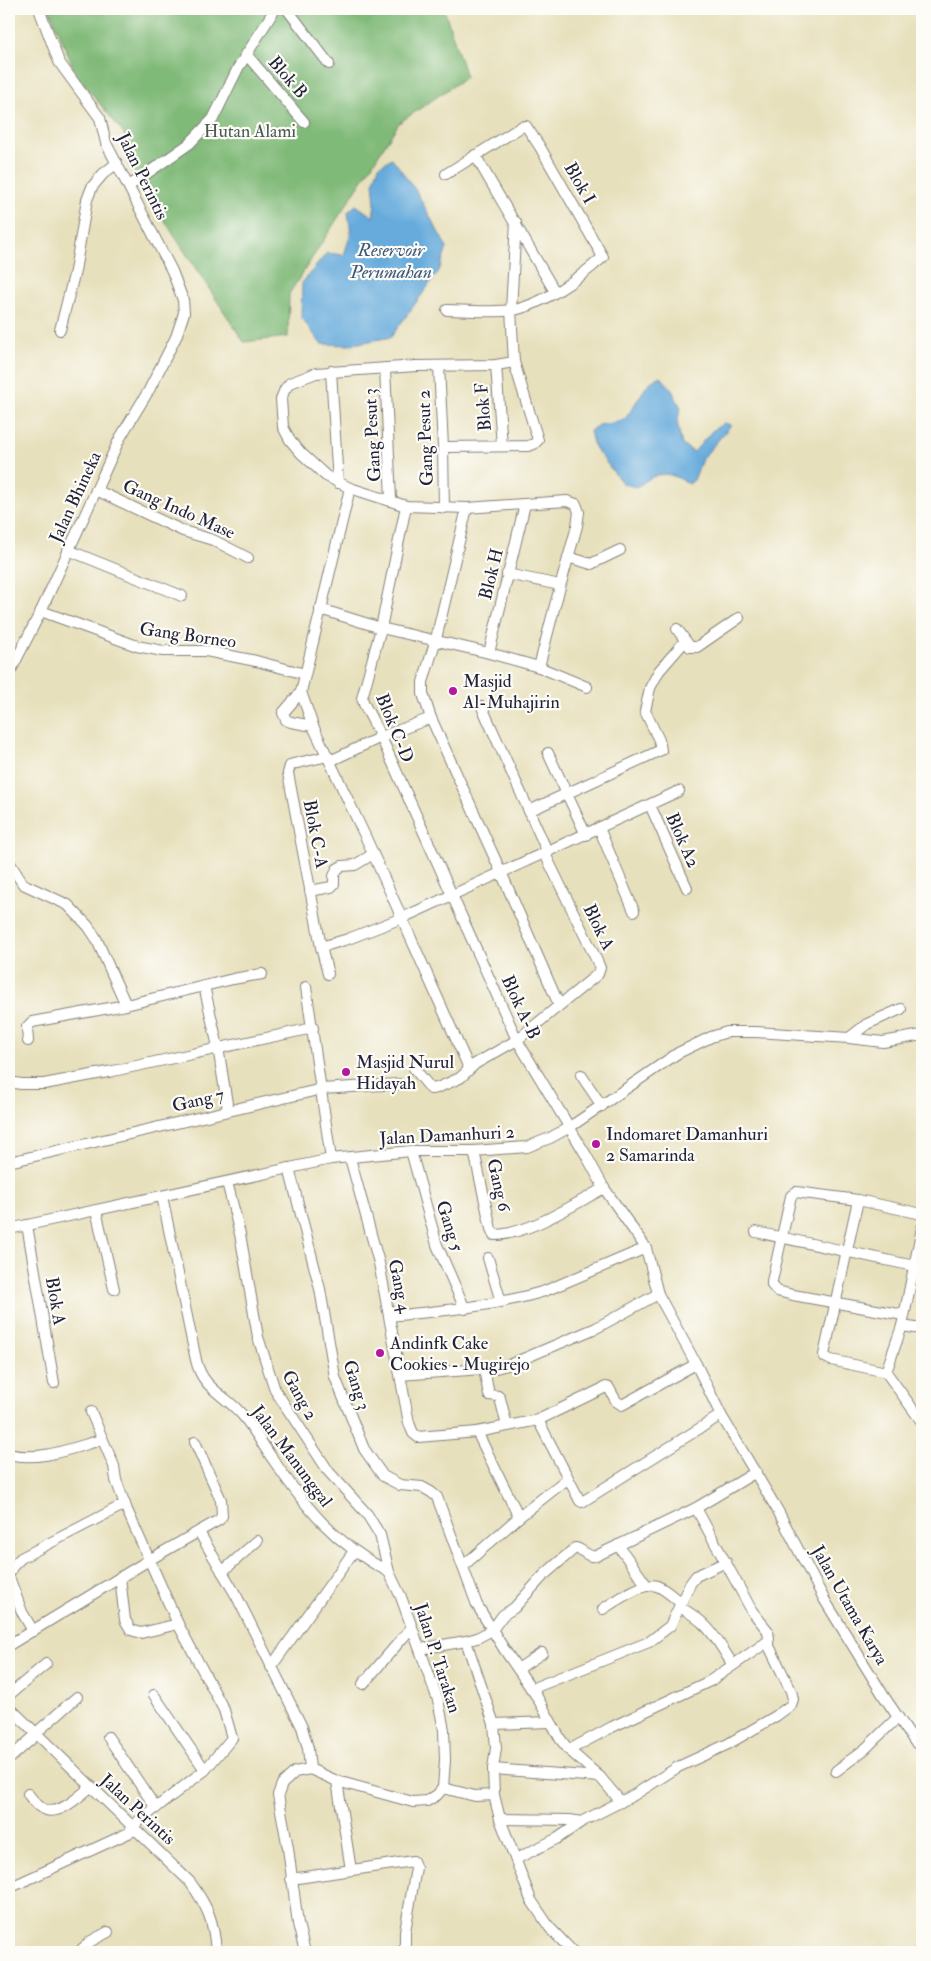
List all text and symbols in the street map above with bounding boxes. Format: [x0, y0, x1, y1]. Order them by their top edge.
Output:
street label: Blok B [263, 51, 312, 103]
park label: Hutan Alami [204, 120, 296, 143]
street label: Jalan Perintis [111, 128, 174, 224]
street label: Blok I [558, 158, 601, 208]
water label: Reservoir Perumahan [349, 238, 432, 284]
street label: Blok F [470, 382, 497, 432]
street label: Gang Pesut 3 [359, 387, 386, 483]
street label: Gang Pesut 2 [412, 390, 439, 486]
street label: Jalan Bhineka [44, 447, 107, 547]
street label: Gang Indo Mase [119, 474, 239, 545]
street label: Blok H [474, 546, 509, 602]
street label: Gang Borneo [138, 617, 238, 654]
place label: Masjid Al-Muhajirin [462, 670, 560, 714]
marker: Masjid Al-Muhajirin [447, 685, 459, 697]
street label: Blok C-D [370, 690, 419, 766]
street label: Blok C-A [298, 798, 334, 871]
street label: Blok A2 [660, 809, 705, 871]
street label: Blok A [578, 900, 620, 955]
street label: Blok A-B [496, 971, 545, 1043]
place label: Masjid Nurul Hidayah [356, 1051, 454, 1095]
marker: Masjid Nurul Hidayah [340, 1066, 352, 1078]
street label: Gang 7 [170, 1083, 226, 1118]
street label: Jalan Damanhuri 2 [378, 1120, 515, 1151]
place label: Indomaret Damanhuri 2 Samarinda [606, 1123, 768, 1167]
marker: Indomaret Damanhuri 2 Samarinda [590, 1138, 602, 1150]
street label: Gang 6 [481, 1156, 516, 1215]
street label: Gang 5 [430, 1198, 469, 1255]
street label: Gang 4 [383, 1257, 417, 1316]
street label: Blok A [40, 1275, 71, 1328]
place label: Andinfk Cake Cookies - Mugirejo [389, 1332, 530, 1376]
marker: Andinfk Cake Cookies - Mugirejo [374, 1347, 386, 1359]
street label: Gang 3 [338, 1357, 375, 1413]
street label: Gang 2 [277, 1366, 323, 1424]
street label: Jalan Manunggal [245, 1400, 338, 1512]
street label: Jalan Utama Karya [806, 1540, 893, 1670]
street label: Jalan P. Tarakan [409, 1599, 466, 1716]
street label: Jalan Perintis [95, 1768, 180, 1850]

